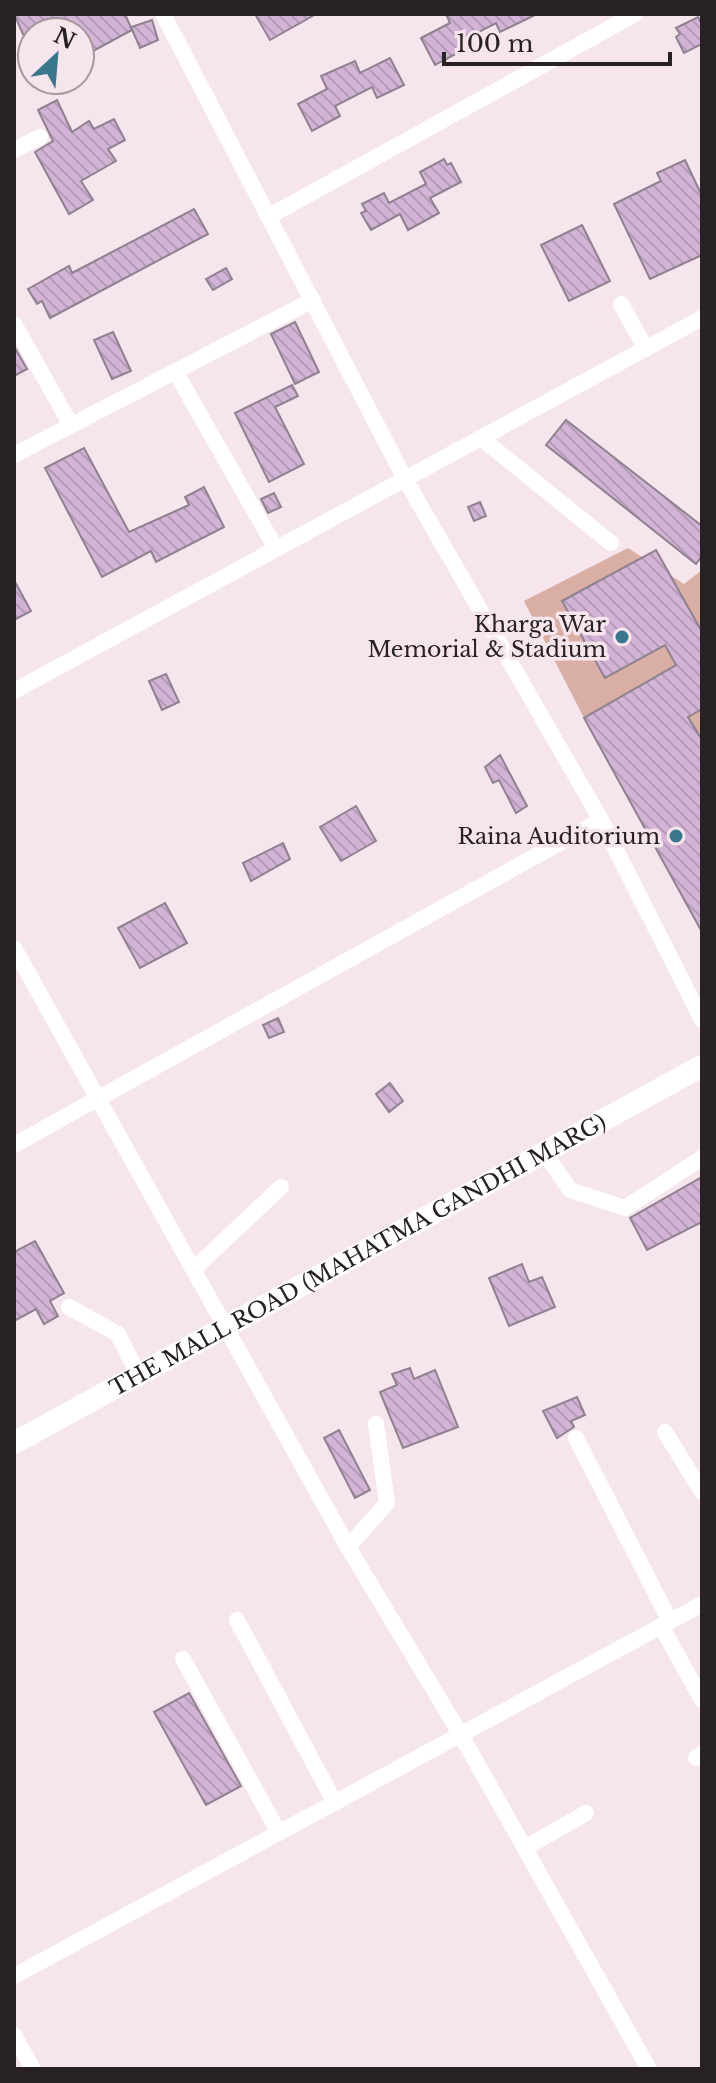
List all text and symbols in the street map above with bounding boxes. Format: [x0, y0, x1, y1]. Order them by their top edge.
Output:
north arrow [16, 16, 96, 96]
scale bar [444, 16, 670, 66]
text: N [49, 22, 80, 55]
text: 100 m [456, 29, 534, 58]
place label: Kharga War Memorial & Stadium [367, 611, 606, 663]
marker: Kharga War Memorial & Stadium [613, 628, 631, 646]
place label: Raina Auditorium [458, 823, 660, 850]
marker: Raina Auditorium [667, 827, 685, 845]
street label: THE MALL ROAD (MAHATMA GANDHI MARG) [105, 1108, 611, 1401]

